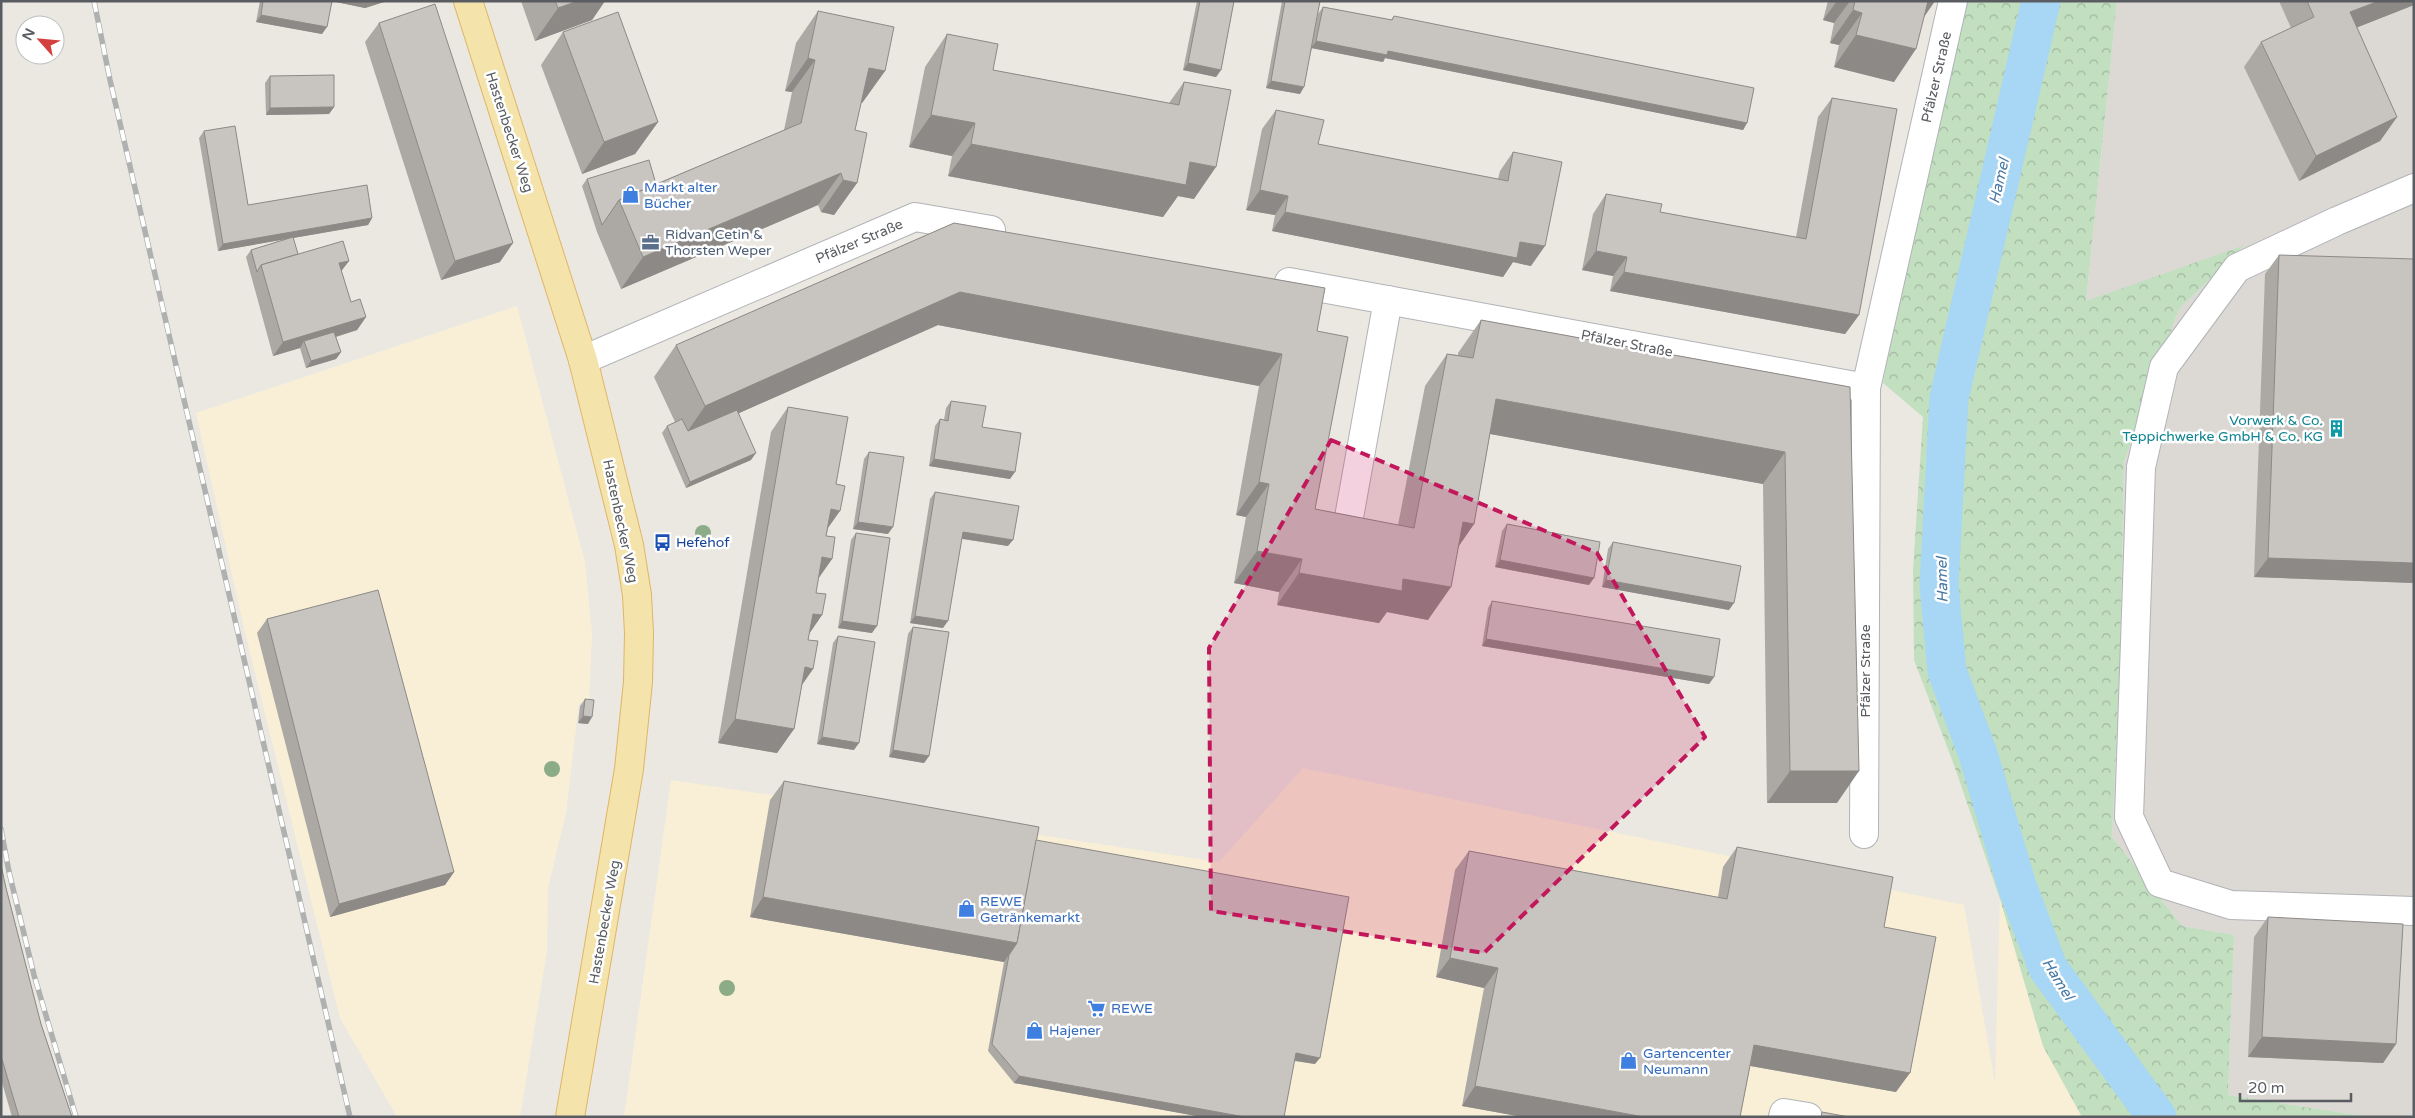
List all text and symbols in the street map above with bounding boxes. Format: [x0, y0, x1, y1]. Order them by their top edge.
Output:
north arrow [15, 15, 65, 65]
text: N [19, 25, 39, 43]
street label: Pfälzer Straße [1918, 30, 1955, 124]
street label: Hastenbecker Weg [482, 70, 537, 195]
water label: Hamel [1985, 154, 2013, 205]
place label: Markt alter Bücher [644, 179, 718, 212]
shop icon: Markt alter Bücher [620, 185, 640, 205]
street label: Pfälzer Straße [813, 215, 905, 267]
place label: Ridvan Cetin & Thorsten Weper [665, 226, 772, 259]
office icon: Ridvan Cetin & Thorsten Weper [641, 232, 661, 252]
street label: Pfälzer Straße [1580, 326, 1674, 361]
place label: Vorwerk & Co. Teppichwerke GmbH & Co. KG [2122, 412, 2323, 445]
building icon: Vorwerk & Co. Teppichwerke GmbH & Co. KG [2327, 418, 2347, 438]
street label: Hastenbecker Weg [599, 458, 642, 584]
bus stop icon: Hefehof [652, 532, 672, 552]
place label: Hefehof [676, 534, 730, 551]
water label: Hamel [1933, 555, 1951, 603]
street label: Pfälzer Straße [1857, 624, 1874, 718]
street label: Hastenbecker Weg [585, 859, 624, 985]
place label: REWE Getränkemarkt [980, 893, 1081, 926]
shop icon: REWE Getränkemarkt [956, 899, 976, 919]
water label: Hamel [2038, 955, 2079, 1005]
supermarket icon: REWE [1087, 998, 1107, 1018]
place label: REWE [1111, 1000, 1153, 1017]
shop icon: Hajener [1025, 1020, 1045, 1040]
place label: Hajener [1049, 1022, 1101, 1039]
place label: Gartencenter Neumann [1643, 1045, 1731, 1078]
shop icon: Gartencenter Neumann [1619, 1051, 1639, 1071]
scale bar [2240, 1070, 2351, 1102]
text: 20 m [2248, 1079, 2285, 1097]

